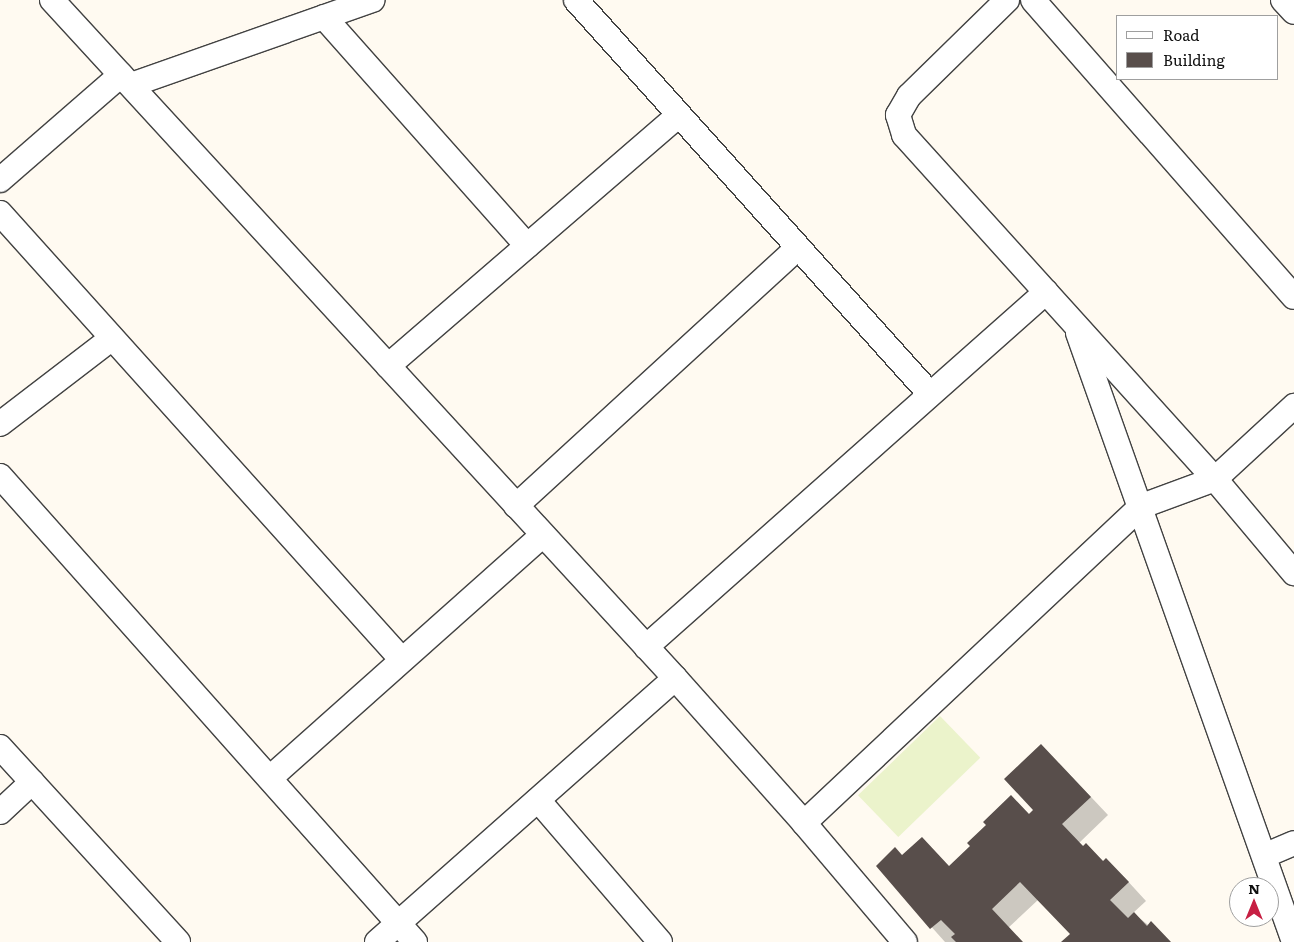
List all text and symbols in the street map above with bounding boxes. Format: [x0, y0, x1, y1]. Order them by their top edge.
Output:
legend [1116, 15, 1279, 80]
text: Road [1163, 23, 1199, 46]
text: Building [1163, 48, 1225, 71]
north arrow [1229, 877, 1279, 927]
text: N [1248, 878, 1260, 898]

